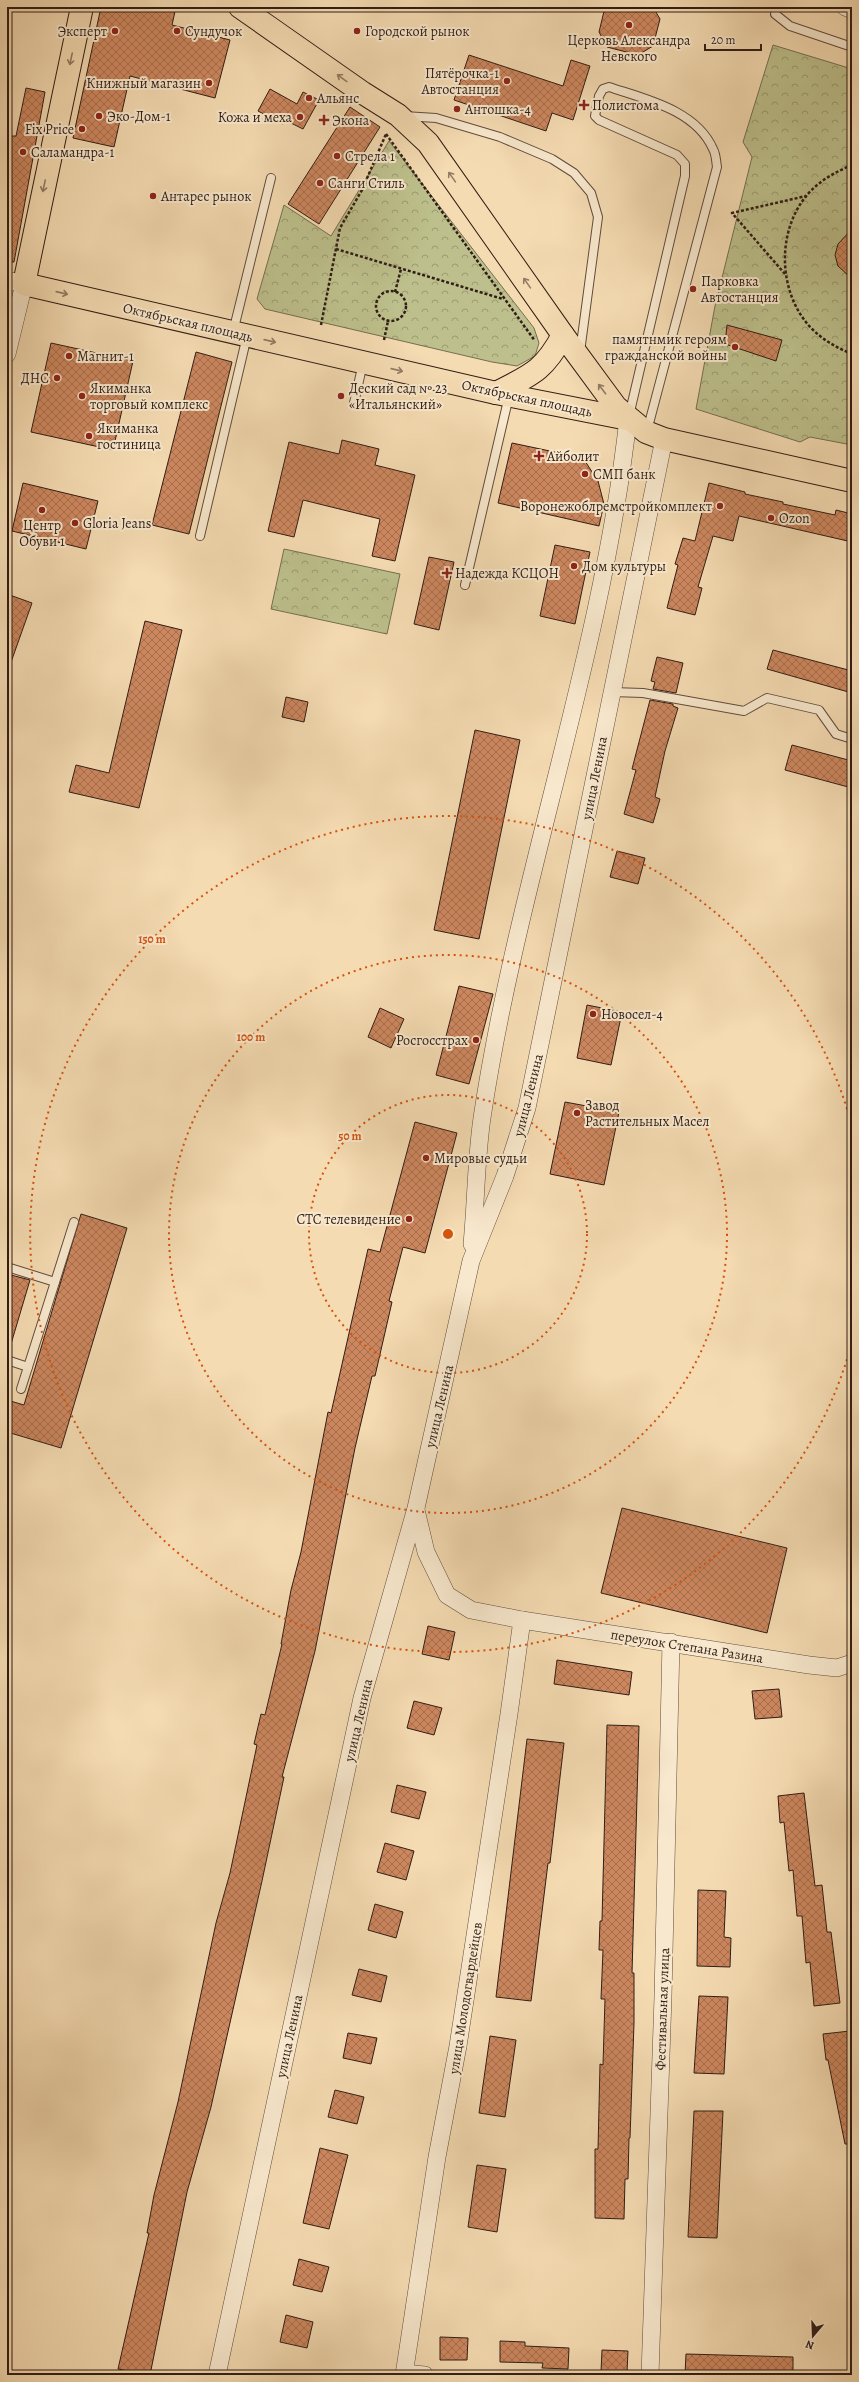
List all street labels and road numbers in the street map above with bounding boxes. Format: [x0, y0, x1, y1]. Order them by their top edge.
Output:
street label: Октябрьская площадь [121, 298, 255, 347]
street label: Октябрьская площадь [460, 375, 594, 422]
street label: улица Ленина [577, 734, 612, 822]
street label: улица Ленина [509, 1051, 548, 1139]
street label: улица Ленина [420, 1362, 458, 1450]
street label: переулок Степана Разина [609, 1625, 765, 1668]
street label: улица Ленина [339, 1676, 377, 1764]
street label: улица Молодогвардейцев [444, 1920, 487, 2076]
street label: Фестивальная улица [651, 1947, 674, 2071]
street label: улица Ленина [271, 1992, 308, 2080]

